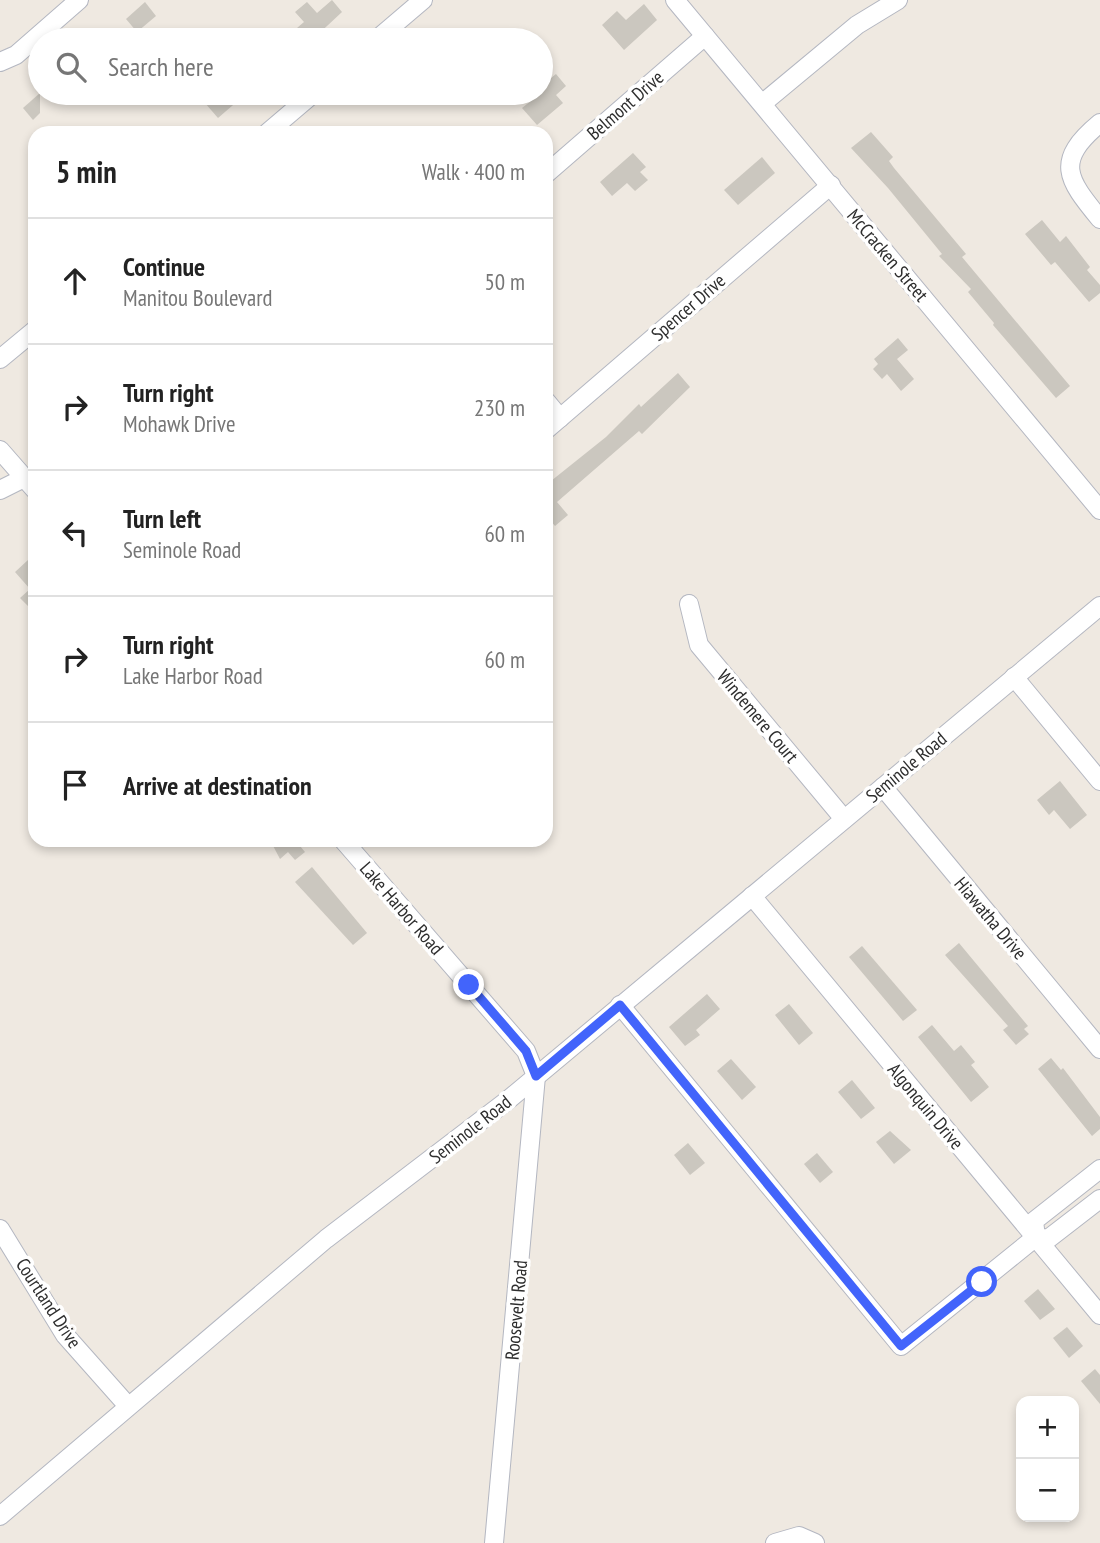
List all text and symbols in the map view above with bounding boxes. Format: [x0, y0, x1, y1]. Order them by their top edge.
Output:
search box [28, 28, 553, 105]
icon: search [52, 48, 90, 86]
text: Search here [108, 50, 214, 83]
street label: Belmont Drive [582, 65, 668, 145]
text: 5 min [56, 152, 117, 191]
text: Walk · 400 m [422, 157, 525, 186]
street label: McCracken Street [842, 204, 934, 307]
text: Continue [123, 250, 205, 283]
icon: ahead [56, 262, 94, 300]
text: 50 m [484, 267, 525, 296]
street label: Spencer Drive [646, 268, 730, 346]
text: Manitou Boulevard [123, 283, 272, 312]
text: Turn right [123, 376, 214, 409]
icon: right [56, 388, 94, 426]
text: 230 m [474, 393, 525, 422]
text: Mohawk Drive [123, 409, 236, 438]
text: Turn left [123, 502, 201, 535]
icon: left [56, 514, 94, 552]
text: 60 m [484, 519, 525, 548]
text: Seminole Road [123, 535, 241, 564]
text: Turn right [123, 628, 214, 661]
icon: right [56, 640, 94, 678]
text: 60 m [484, 645, 525, 674]
text: Lake Harbor Road [123, 661, 263, 690]
street label: Windemere Court [712, 665, 804, 768]
street label: Seminole Road [861, 726, 951, 808]
icon: arrive [56, 766, 94, 804]
text: Arrive at destination [123, 769, 312, 802]
street label: Lake Harbor Road [355, 857, 449, 959]
street label: Hiawatha Drive [950, 872, 1033, 964]
route end [453, 969, 484, 1000]
street label: Algonquin Drive [883, 1058, 969, 1154]
street label: Seminole Road [424, 1089, 516, 1169]
street label: Courtland Drive [11, 1253, 87, 1353]
street label: Roosevelt Road [500, 1259, 532, 1361]
route start [966, 1266, 997, 1297]
map controls [1016, 1396, 1079, 1522]
button: + [1016, 1396, 1079, 1459]
button: − [1016, 1459, 1079, 1522]

